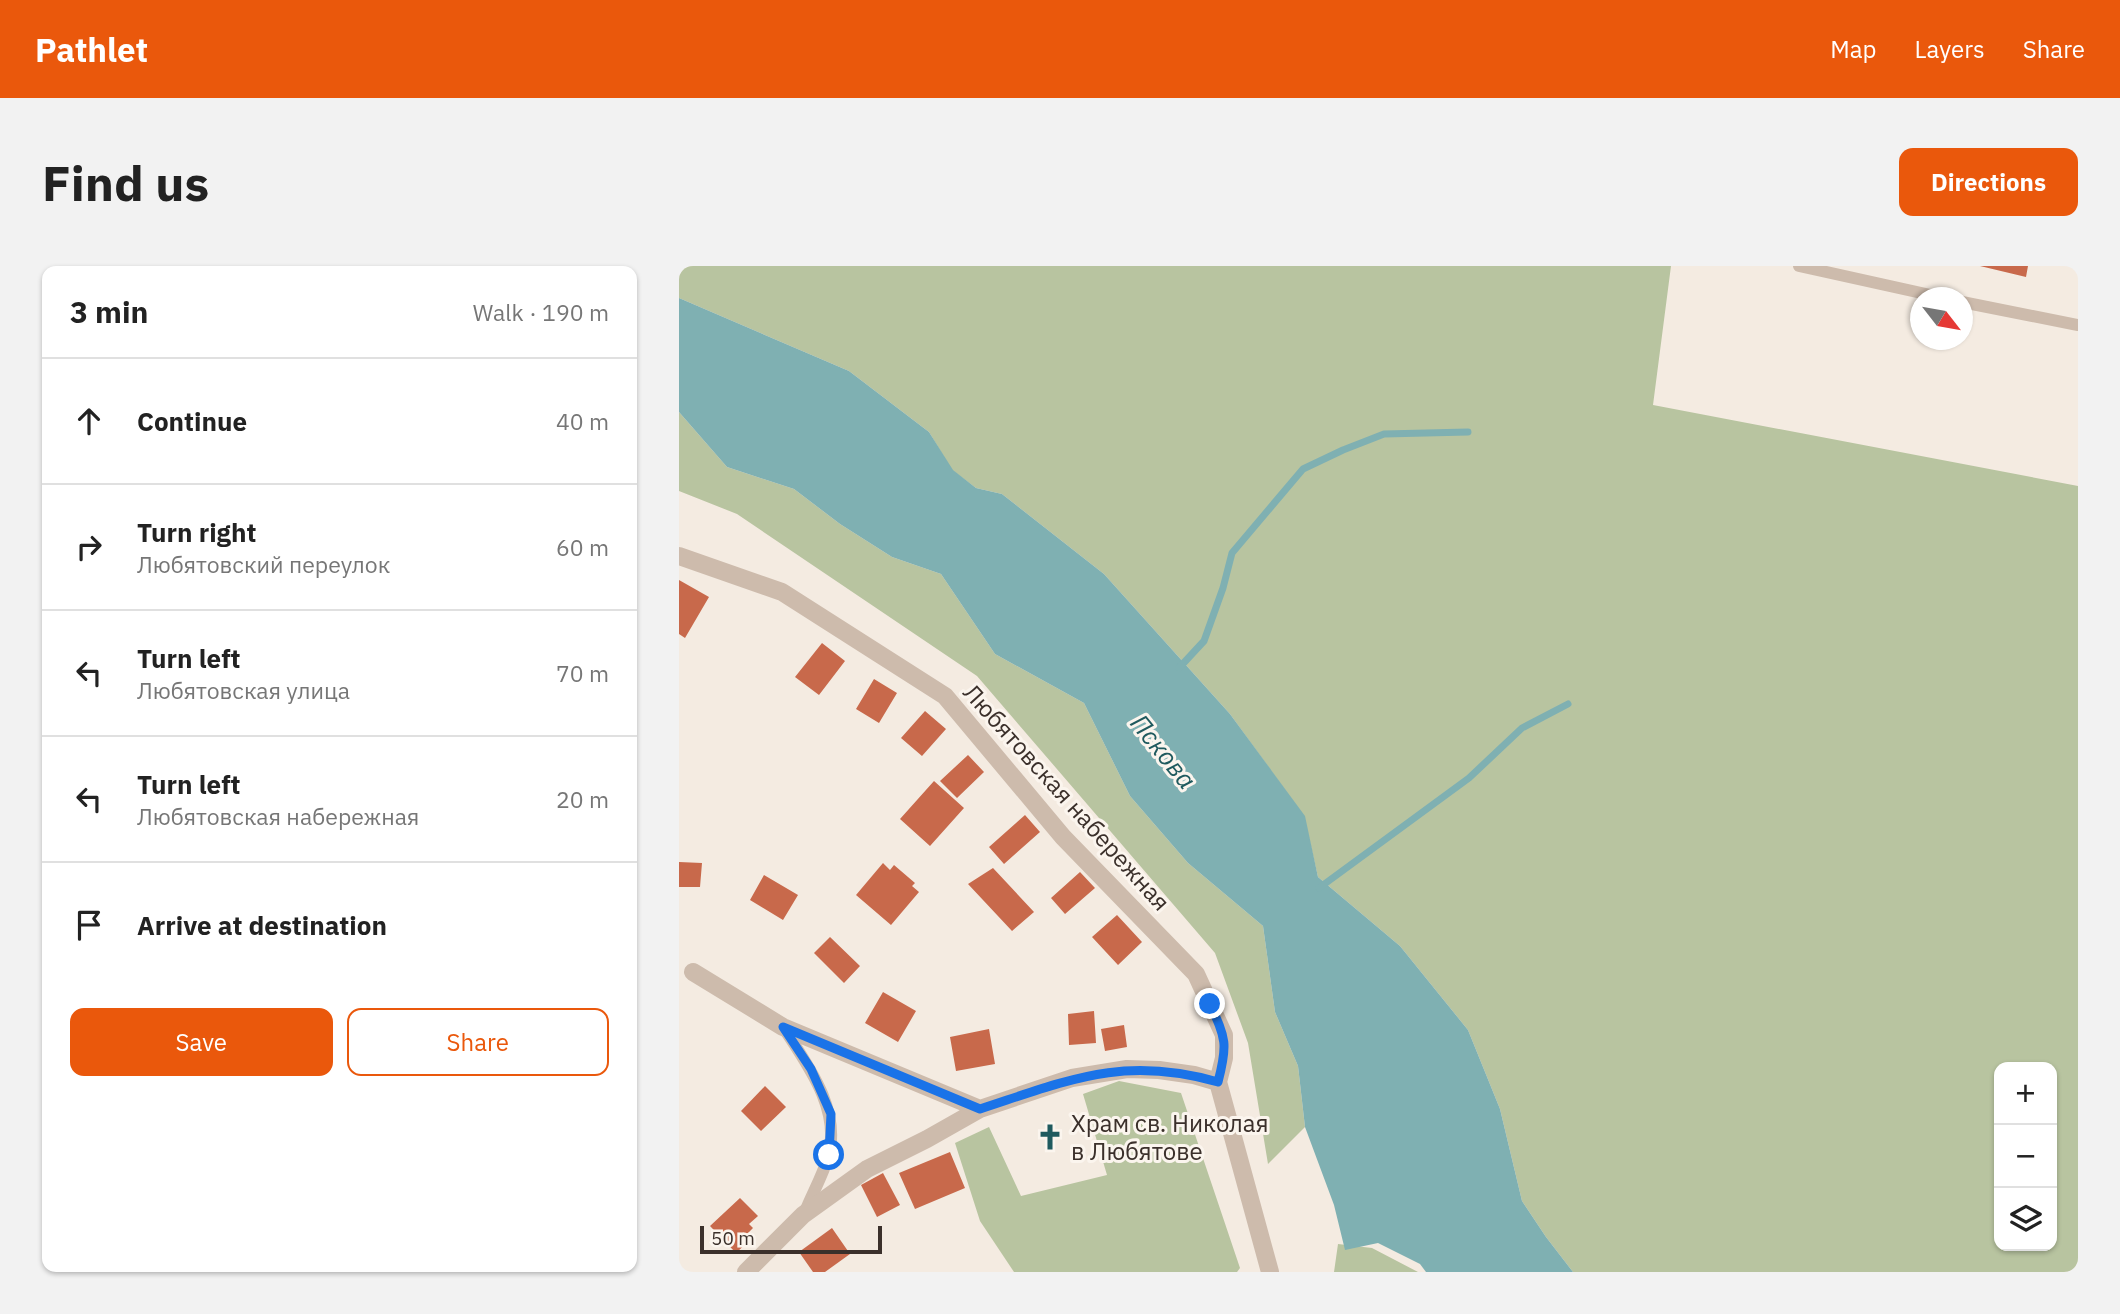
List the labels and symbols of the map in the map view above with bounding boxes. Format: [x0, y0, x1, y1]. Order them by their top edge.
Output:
north arrow [1910, 287, 1973, 350]
street label: Любятовская набережная [957, 677, 1177, 917]
water label: Пскова [1123, 707, 1205, 795]
route end [1194, 988, 1225, 1019]
place label: Храм св. Николая в Любятове [1071, 1107, 1268, 1167]
church icon: Храм св. Николая в Любятове [1035, 1122, 1065, 1152]
route start [813, 1139, 844, 1170]
scale bar [700, 1223, 882, 1255]

